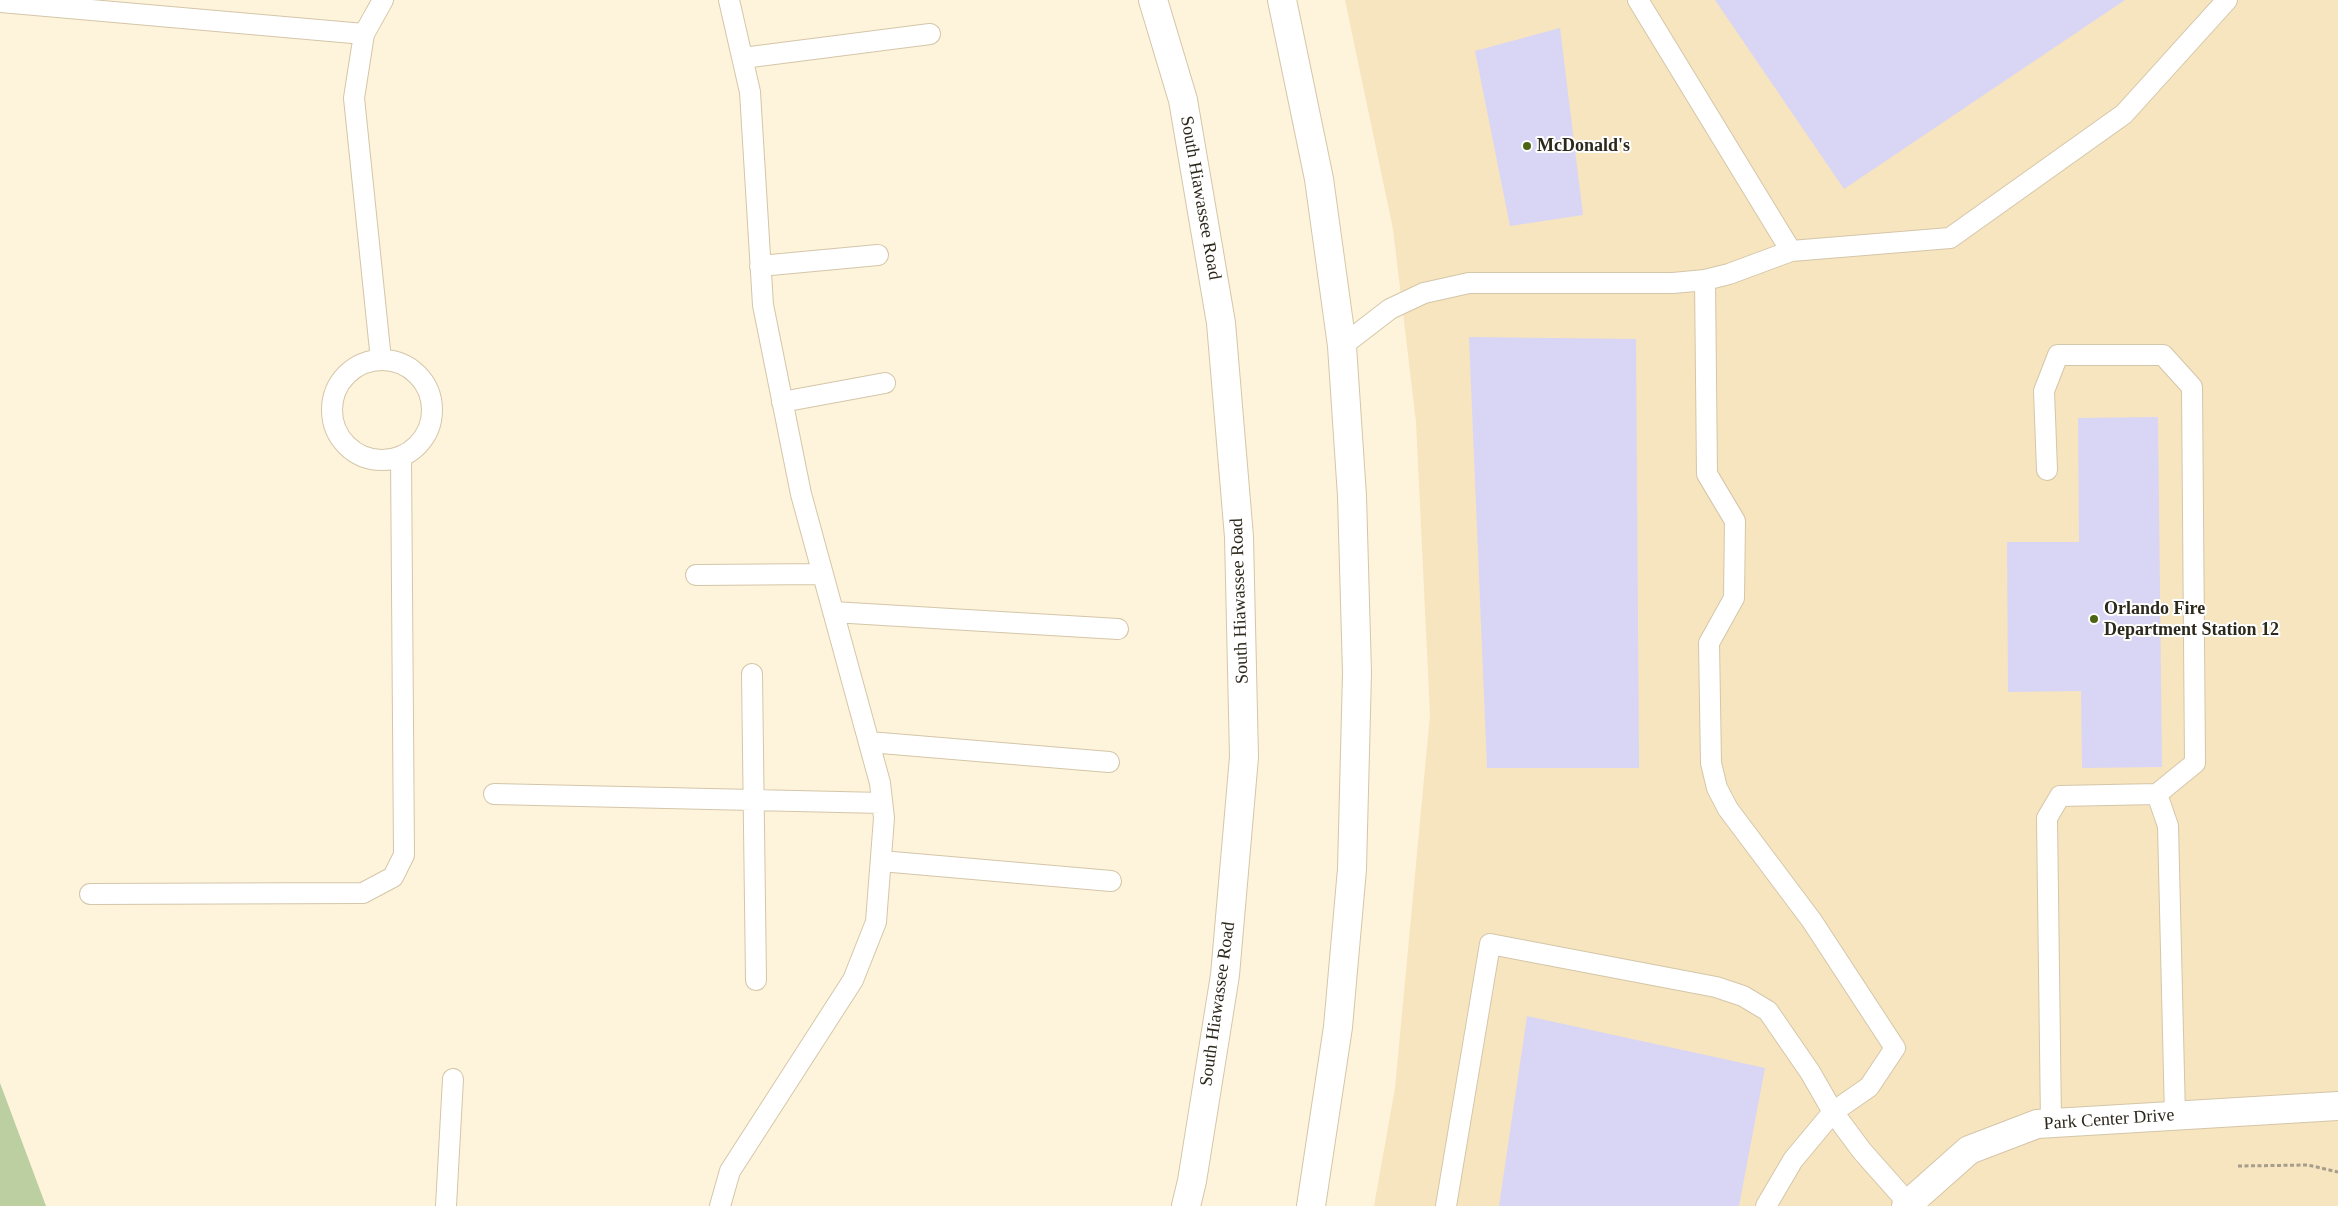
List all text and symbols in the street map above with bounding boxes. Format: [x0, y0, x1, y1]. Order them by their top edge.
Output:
street label: South Hiawassee Road [1175, 114, 1225, 282]
place label: McDonald's [1537, 135, 1630, 157]
marker: McDonald's [1521, 140, 1533, 152]
street label: South Hiawassee Road [1226, 518, 1254, 684]
place label: Orlando Fire Department Station 12 [2104, 598, 2279, 640]
marker: Orlando Fire Department Station 12 [2088, 613, 2100, 625]
street label: South Hiawassee Road [1196, 920, 1240, 1088]
street label: Park Center Drive [2043, 1105, 2175, 1135]

